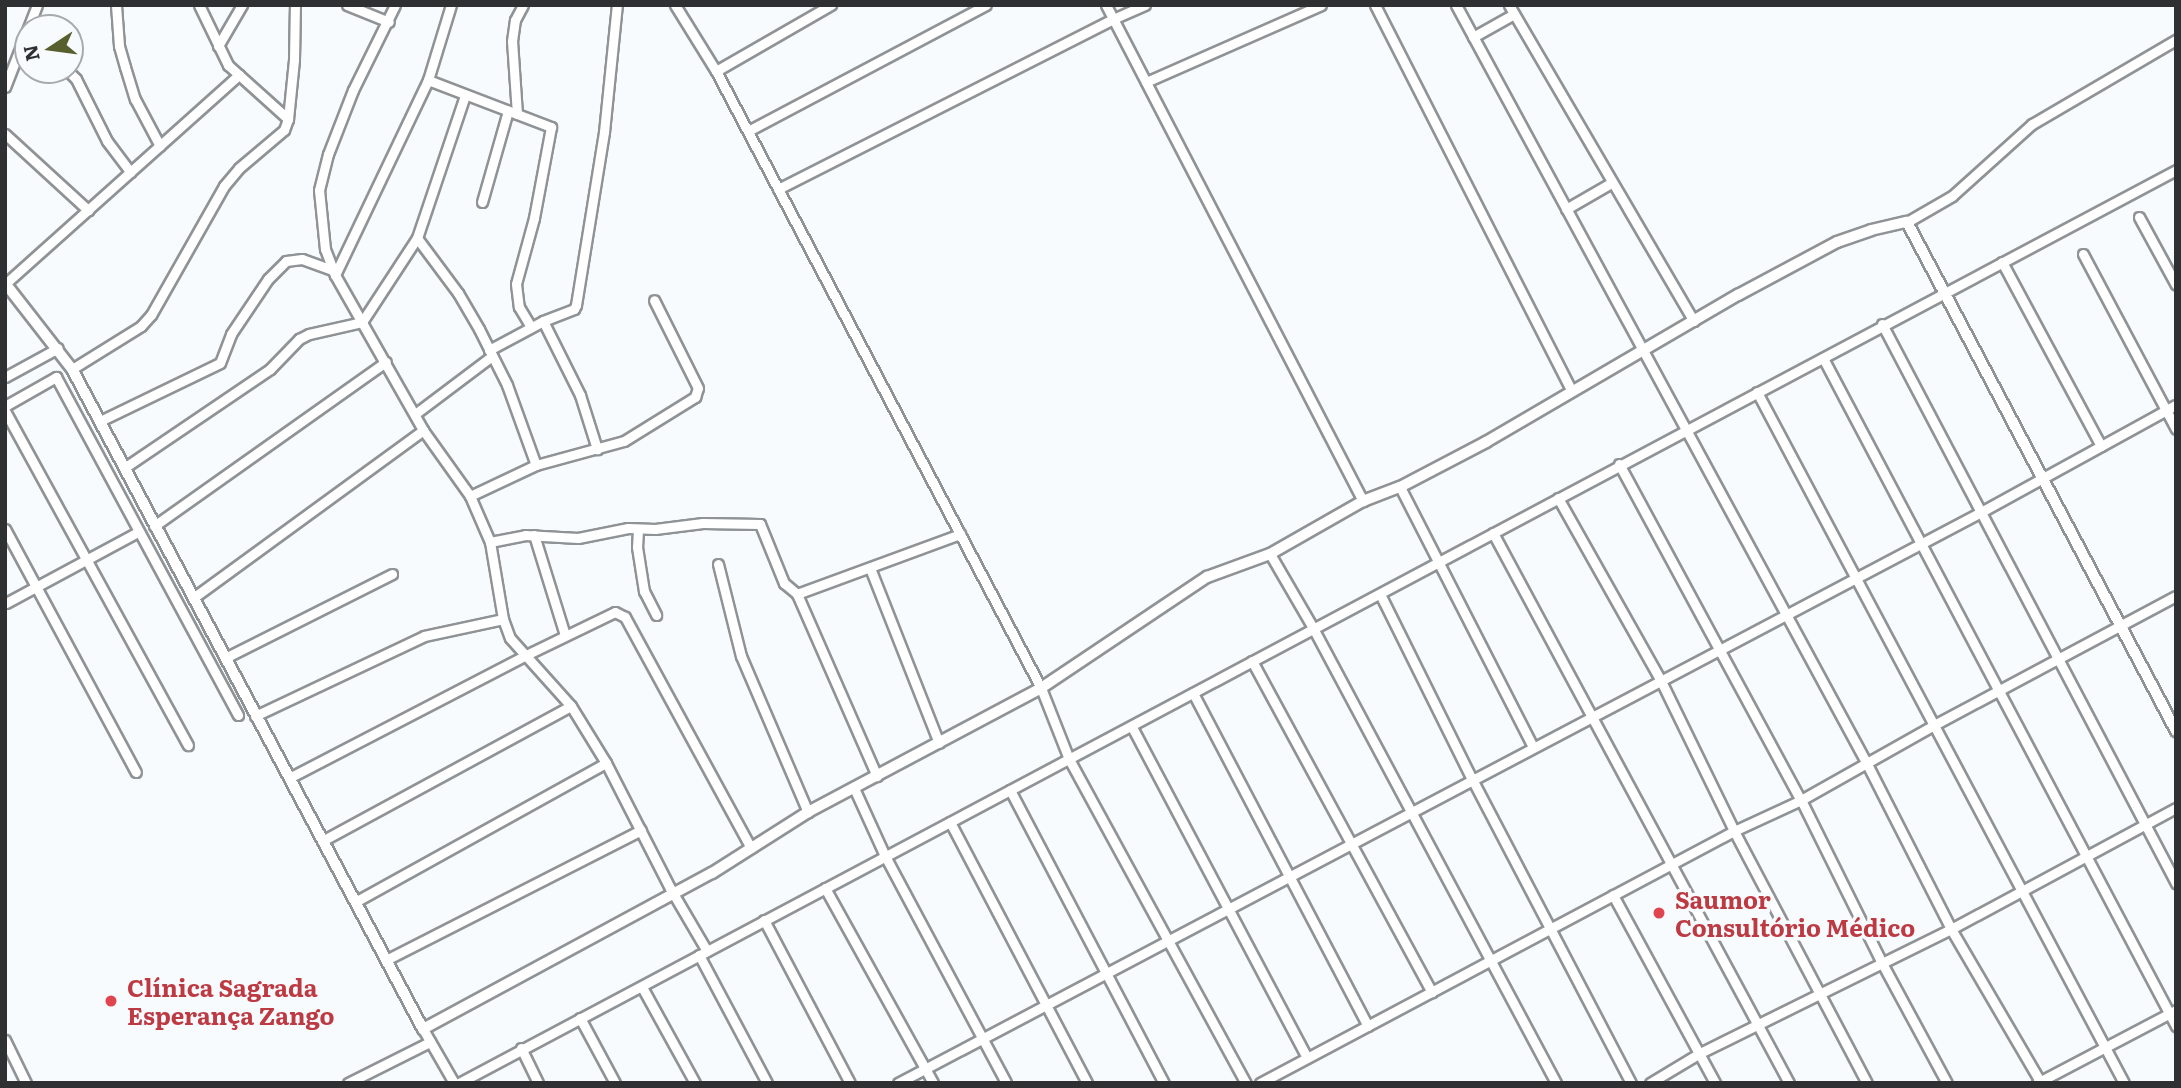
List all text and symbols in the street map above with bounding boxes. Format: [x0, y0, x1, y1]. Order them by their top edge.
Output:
north arrow [14, 14, 84, 84]
text: N [15, 42, 46, 64]
place label: Saumor Consultório Médico [1675, 885, 1915, 941]
marker: Saumor Consultório Médico [1649, 903, 1669, 923]
place label: Clínica Sagrada Esperança Zango [127, 973, 334, 1029]
marker: Clínica Sagrada Esperança Zango [101, 991, 121, 1011]

